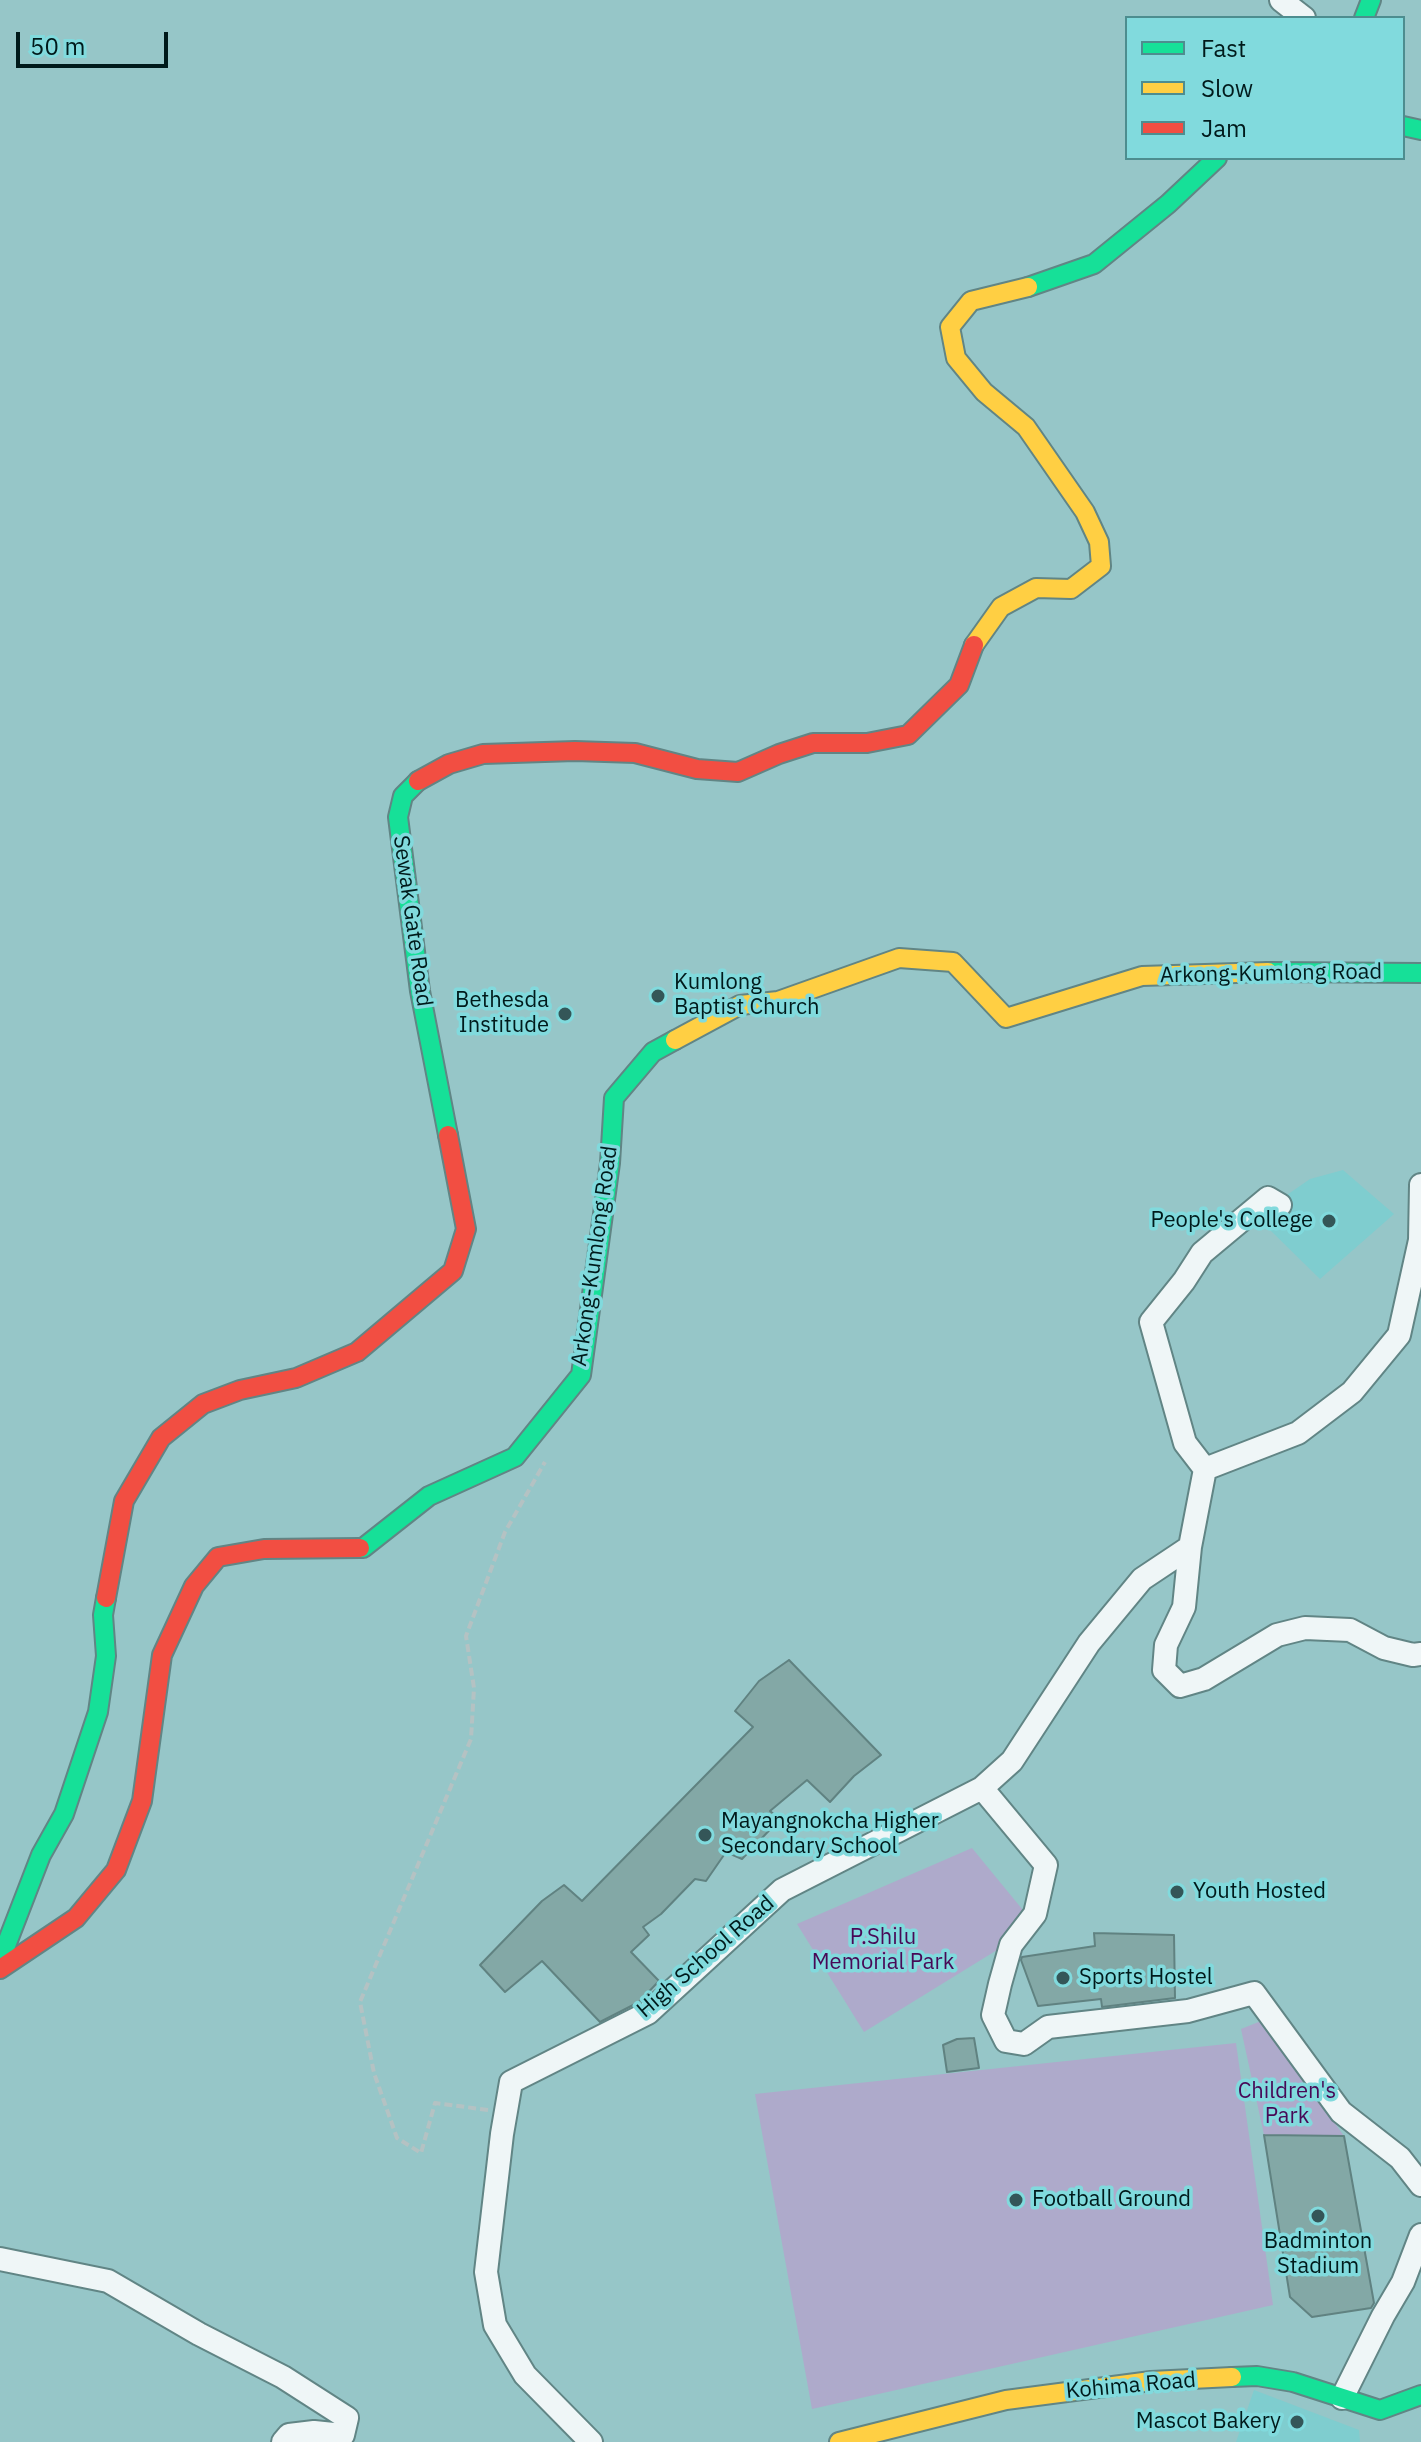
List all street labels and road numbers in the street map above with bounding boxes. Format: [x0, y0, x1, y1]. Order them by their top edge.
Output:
street label: Sewak Gate Road [387, 834, 437, 1008]
street label: Arkong-Kumlong Road [1160, 959, 1382, 989]
street label: Arkong-Kumlong Road [566, 1144, 624, 1368]
street label: High School Road [632, 1890, 780, 2024]
street label: Kohima Road [1065, 2367, 1197, 2405]

